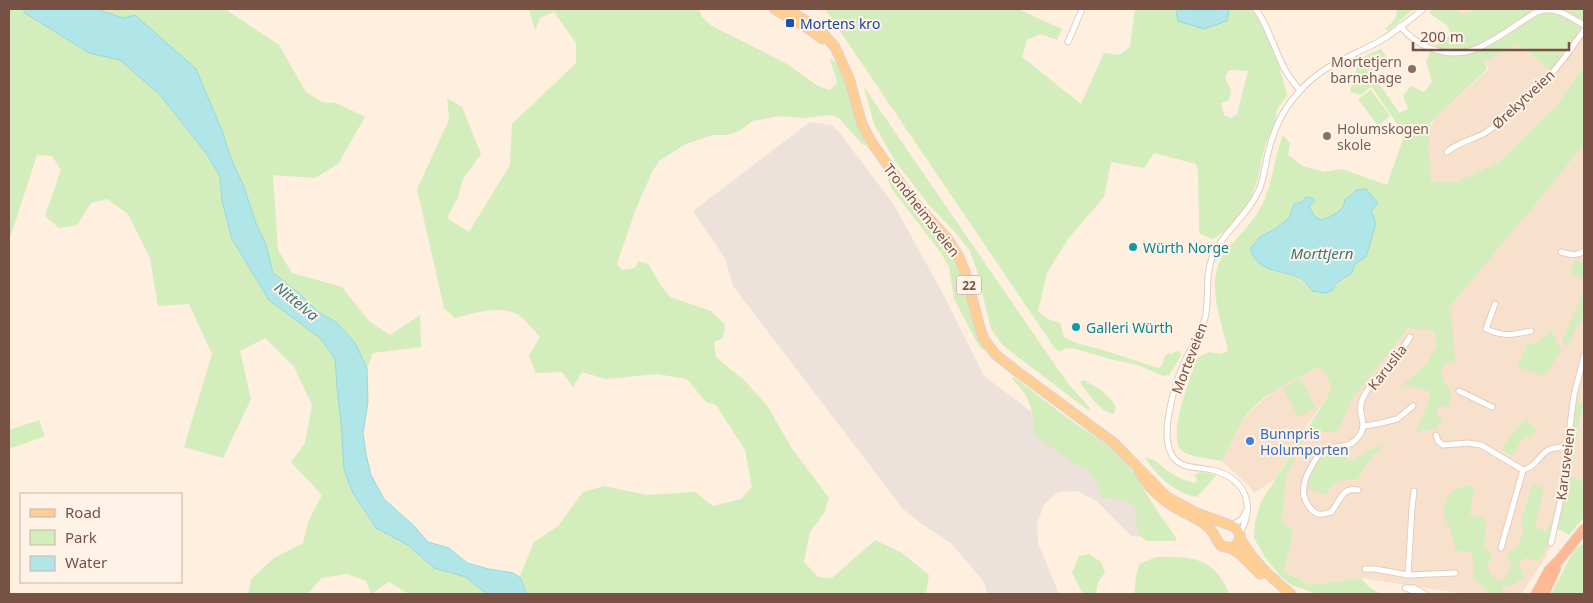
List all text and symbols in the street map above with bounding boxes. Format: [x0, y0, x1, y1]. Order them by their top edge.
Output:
place label: Mortens kro [800, 14, 880, 33]
marker: Mortens kro [784, 17, 796, 29]
scale bar [1413, 20, 1569, 52]
text: 200 m [1420, 26, 1464, 46]
place label: Mortetjern barnehage [1330, 52, 1402, 87]
marker: Mortetjern barnehage [1406, 63, 1418, 75]
street label: Ørekytveien [1488, 65, 1558, 133]
place label: Holumskogen skole [1337, 119, 1429, 154]
marker: Holumskogen skole [1321, 130, 1333, 142]
street label: Trondheimsveien [880, 159, 964, 261]
place label: Würth Norge [1143, 238, 1229, 257]
marker: Würth Norge [1127, 241, 1139, 253]
water label: Morttjern [1290, 243, 1354, 263]
road number: 22 [956, 276, 982, 294]
water label: Nittelva [271, 277, 324, 325]
place label: Galleri Würth [1086, 318, 1173, 337]
street label: Morteveien [1167, 320, 1211, 396]
marker: Galleri Würth [1070, 321, 1082, 333]
street label: Karuslia [1363, 340, 1411, 394]
place label: Bunnpris Holumporten [1260, 424, 1349, 459]
street label: Karusveien [1551, 427, 1579, 501]
marker: Bunnpris Holumporten [1244, 435, 1256, 447]
legend [20, 493, 182, 583]
text: Road [65, 502, 101, 522]
text: Park [65, 527, 97, 547]
text: Water [65, 552, 107, 572]

